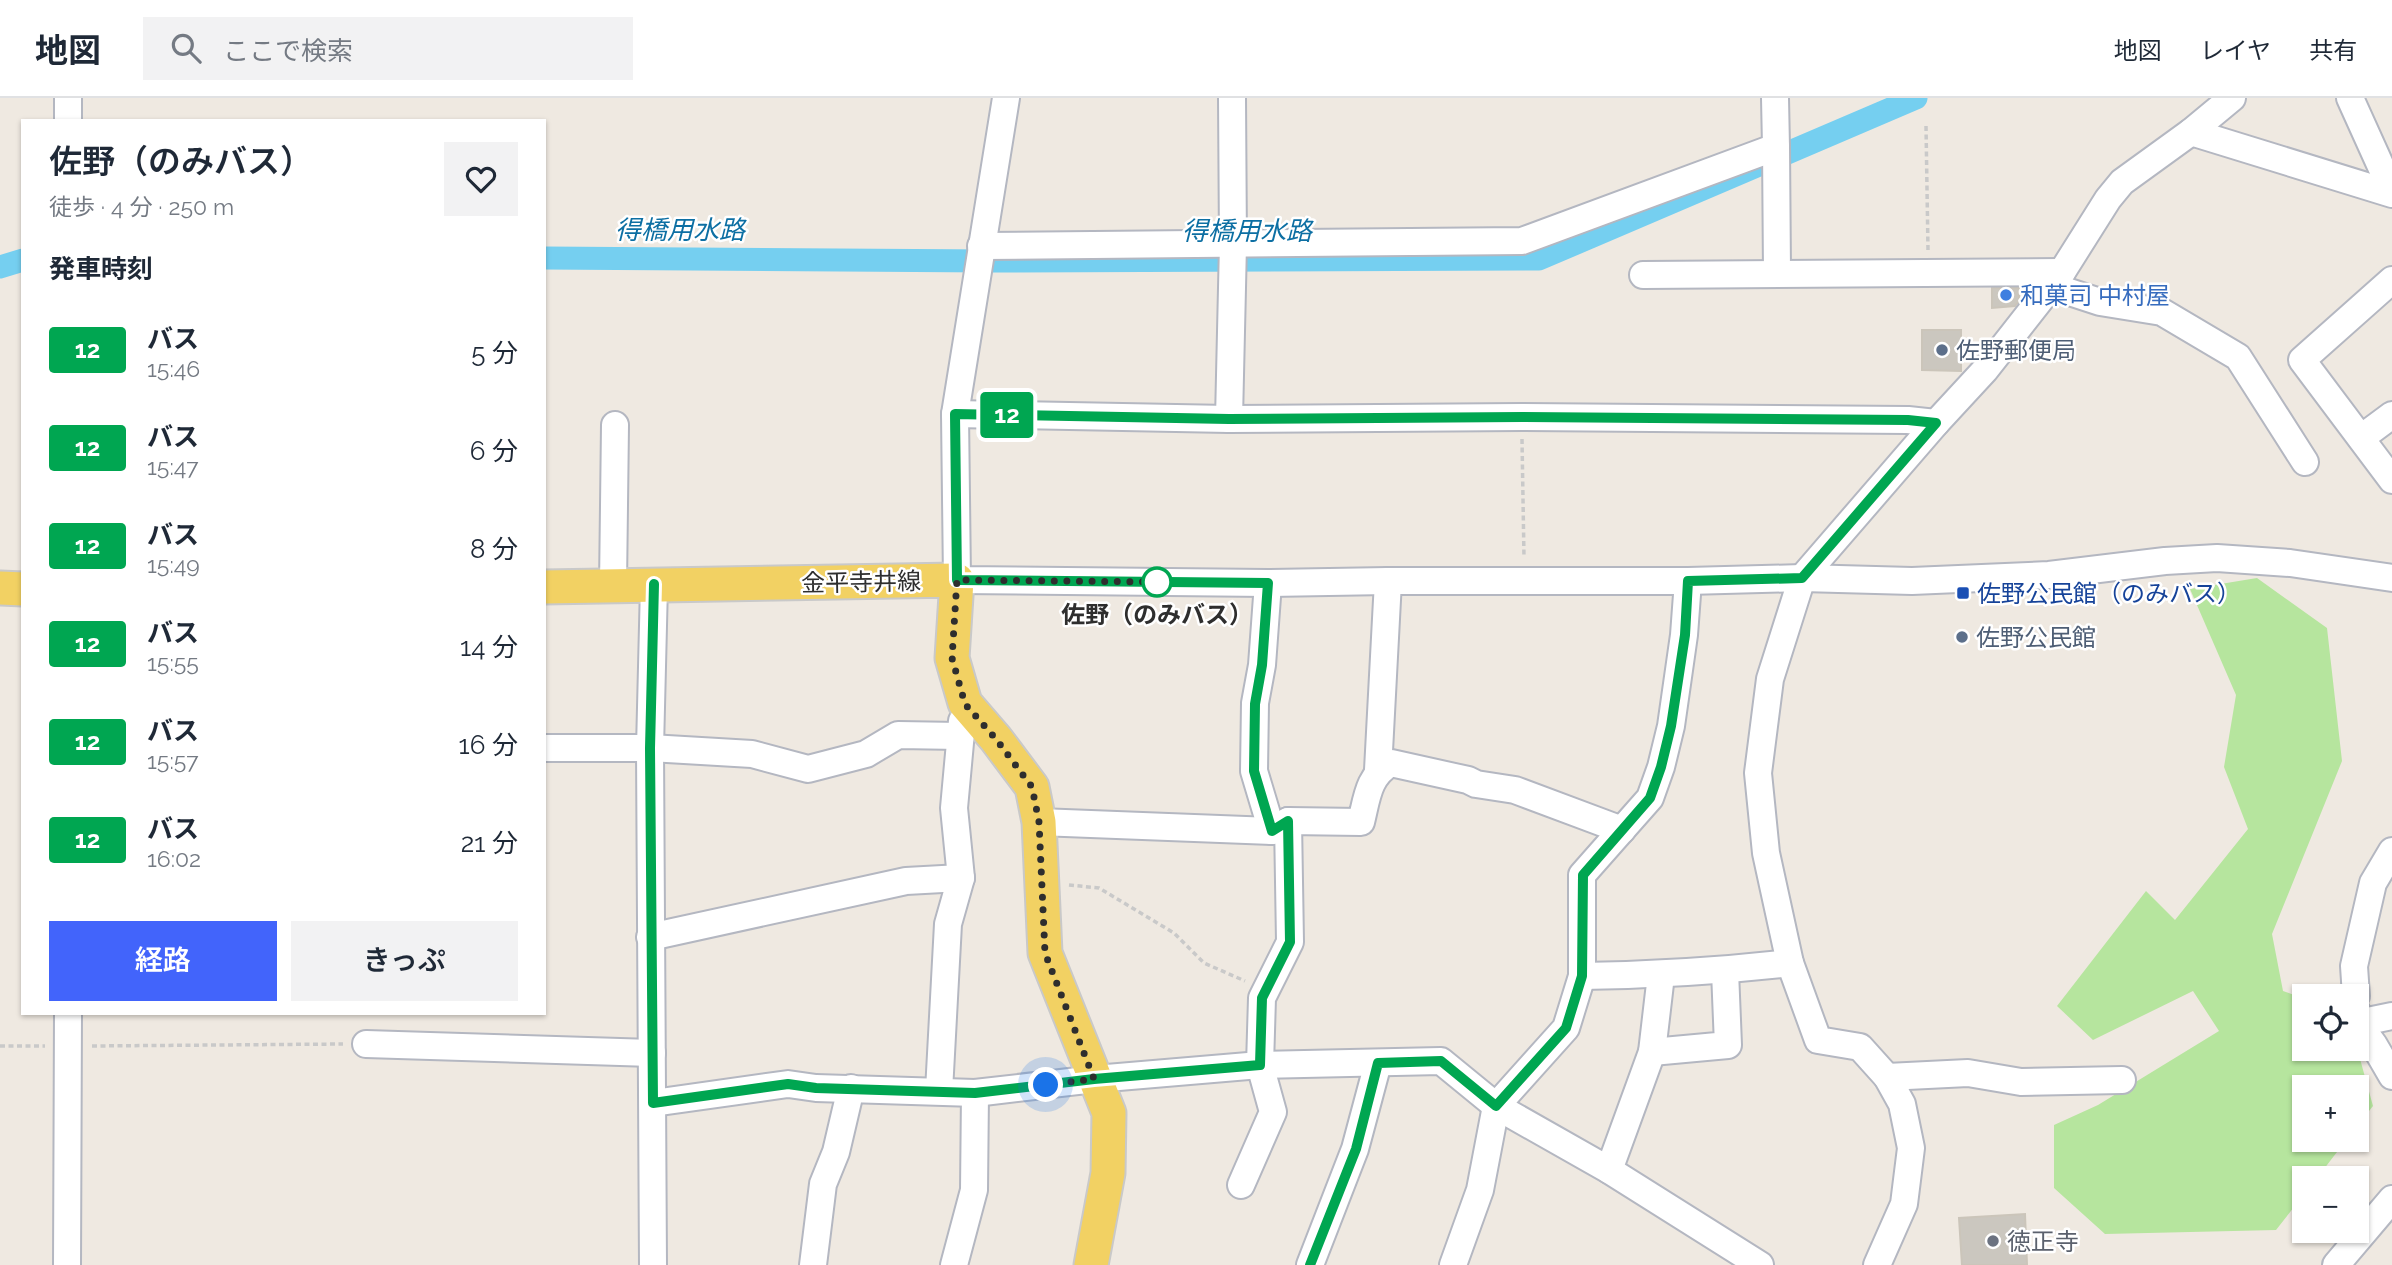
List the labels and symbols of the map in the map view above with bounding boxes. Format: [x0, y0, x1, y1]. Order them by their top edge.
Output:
water label: 得橋用水路 [615, 215, 747, 245]
water label: 得橋用水路 [1182, 216, 1314, 246]
place label: 和菓司 中村屋 [2020, 281, 2170, 310]
marker: 和菓司 中村屋 [1998, 287, 2014, 303]
place label: 佐野郵便局 [1956, 336, 2076, 365]
marker: 佐野郵便局 [1934, 342, 1950, 358]
line badge: 12 [976, 392, 1038, 438]
street label: 金平寺井線 [801, 566, 921, 598]
marker: 佐野（のみバス） [1142, 567, 1172, 597]
place label: 佐野公民館（のみバス） [1977, 579, 2241, 608]
marker: 佐野公民館（のみバス） [1955, 585, 1971, 601]
place label: 佐野（のみバス） [1061, 600, 1253, 629]
place label: 佐野公民館 [1976, 623, 2096, 652]
marker: 佐野公民館 [1954, 629, 1970, 645]
your location [1028, 1067, 1063, 1102]
place label: 徳正寺 [2007, 1227, 2079, 1256]
marker: 徳正寺 [1985, 1233, 2001, 1249]

